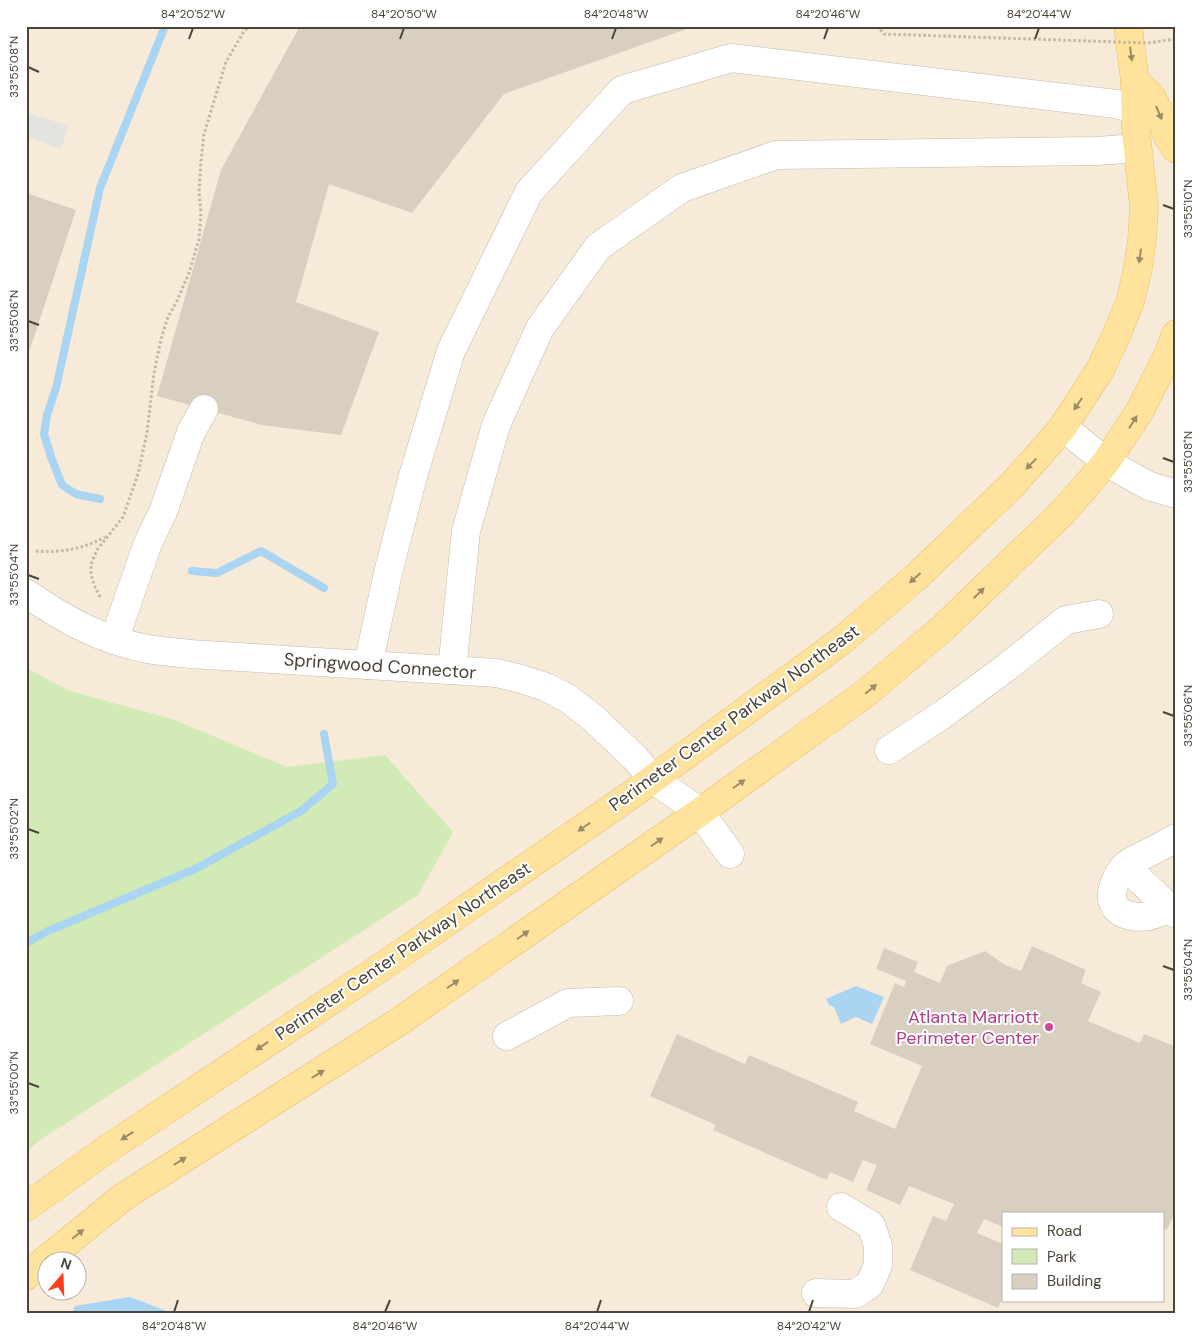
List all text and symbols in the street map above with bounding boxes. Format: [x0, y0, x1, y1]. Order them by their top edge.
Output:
text: 84°20'52"W [161, 6, 226, 22]
text: 84°20'50"W [371, 6, 437, 22]
text: 84°20'48"W [584, 6, 649, 22]
text: 84°20'46"W [796, 6, 861, 22]
text: 84°20'44"W [1007, 6, 1072, 22]
text: 33°55'08"N [6, 36, 22, 98]
one-way arrow [1128, 46, 1136, 62]
one-way arrow [1155, 106, 1163, 120]
text: 33°55'10"N [1180, 180, 1196, 238]
one-way arrow [1136, 248, 1144, 264]
text: 33°55'06"N [6, 290, 22, 352]
one-way arrow [1073, 397, 1083, 411]
one-way arrow [1128, 415, 1138, 428]
text: 33°55'08"N [1180, 431, 1196, 493]
one-way arrow [1025, 457, 1037, 469]
text: 33°55'04"N [6, 544, 22, 606]
one-way arrow [909, 572, 922, 583]
one-way arrow [973, 587, 985, 599]
street label: Perimeter Center Parkway Northeast [604, 619, 864, 817]
street label: Springwood Connector [283, 647, 477, 685]
one-way arrow [864, 683, 877, 694]
text: 33°55'06"N [1180, 685, 1196, 747]
one-way arrow [732, 778, 745, 789]
text: 33°55'02"N [6, 798, 22, 860]
one-way arrow [578, 822, 591, 832]
one-way arrow [650, 837, 664, 847]
street label: Perimeter Center Parkway Northeast [270, 856, 536, 1046]
one-way arrow [517, 930, 530, 940]
text: 33°55'04"N [1180, 939, 1196, 1001]
one-way arrow [446, 979, 460, 989]
place label: Atlanta Marriott Perimeter Center [896, 1005, 1039, 1050]
marker: Atlanta Marriott Perimeter Center [1043, 1021, 1055, 1033]
one-way arrow [255, 1042, 269, 1051]
text: 33°55'00"N [6, 1052, 22, 1114]
one-way arrow [311, 1069, 324, 1078]
one-way arrow [120, 1131, 133, 1141]
one-way arrow [174, 1156, 187, 1165]
legend [1002, 1212, 1164, 1302]
text: Road [1047, 1221, 1082, 1241]
one-way arrow [71, 1229, 84, 1240]
text: Park [1047, 1247, 1077, 1267]
north arrow [38, 1252, 88, 1302]
text: N [58, 1254, 74, 1274]
text: Building [1047, 1271, 1102, 1291]
text: 84°20'48"W [142, 1318, 207, 1334]
text: 84°20'46"W [353, 1318, 418, 1334]
text: 84°20'44"W [565, 1318, 630, 1334]
text: 84°20'42"W [777, 1318, 842, 1334]

